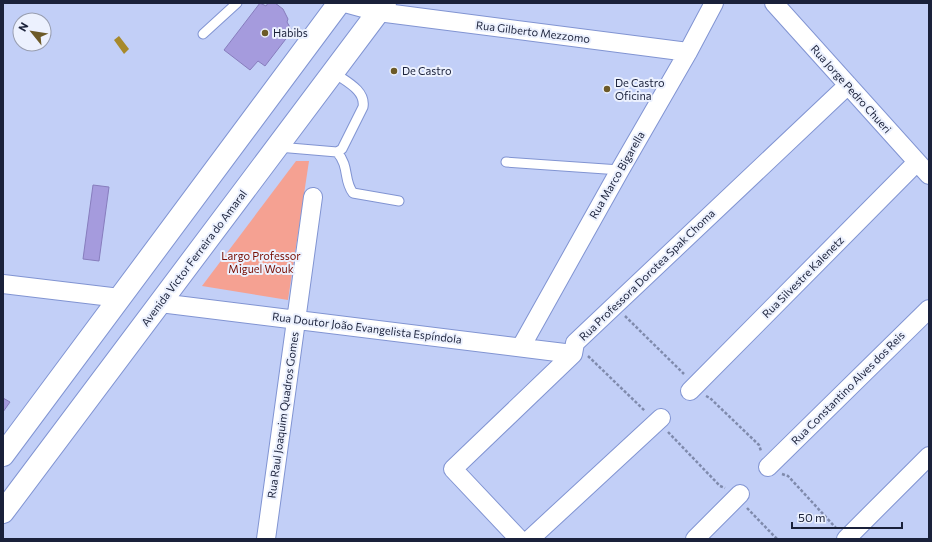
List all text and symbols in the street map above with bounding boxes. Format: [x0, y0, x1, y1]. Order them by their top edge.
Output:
north arrow [12, 12, 52, 52]
street label: Rua Gilberto Mezzomo [475, 18, 591, 45]
text: N [15, 20, 31, 34]
place label: Habibs [273, 26, 308, 39]
marker: Habibs [260, 28, 270, 38]
street label: Rua Jorge Pedro Chueri [808, 42, 894, 136]
place label: De Castro [402, 64, 452, 77]
marker: De Castro [389, 66, 399, 76]
place label: De Castro Oficina [615, 76, 665, 102]
marker: De Castro Oficina [602, 84, 612, 94]
street label: Rua Marco Bigarella [586, 129, 647, 221]
street label: Avenida Victor Ferreira do Amaral [138, 187, 249, 328]
street label: Rua Professora Dorotea Spak Choma [576, 206, 717, 343]
street label: Rua Silvestre Kalenetz [759, 233, 846, 320]
park label: Largo Professor Miguel Wouk [221, 249, 301, 275]
street label: Rua Doutor João Evangelista Espíndola [271, 309, 463, 347]
street label: Rua Constantino Alves dos Reis [788, 328, 907, 447]
street label: Rua Raul Joaquim Quadros Gomes [264, 331, 302, 499]
scale bar [792, 504, 902, 530]
text: 50 m [798, 510, 826, 524]

